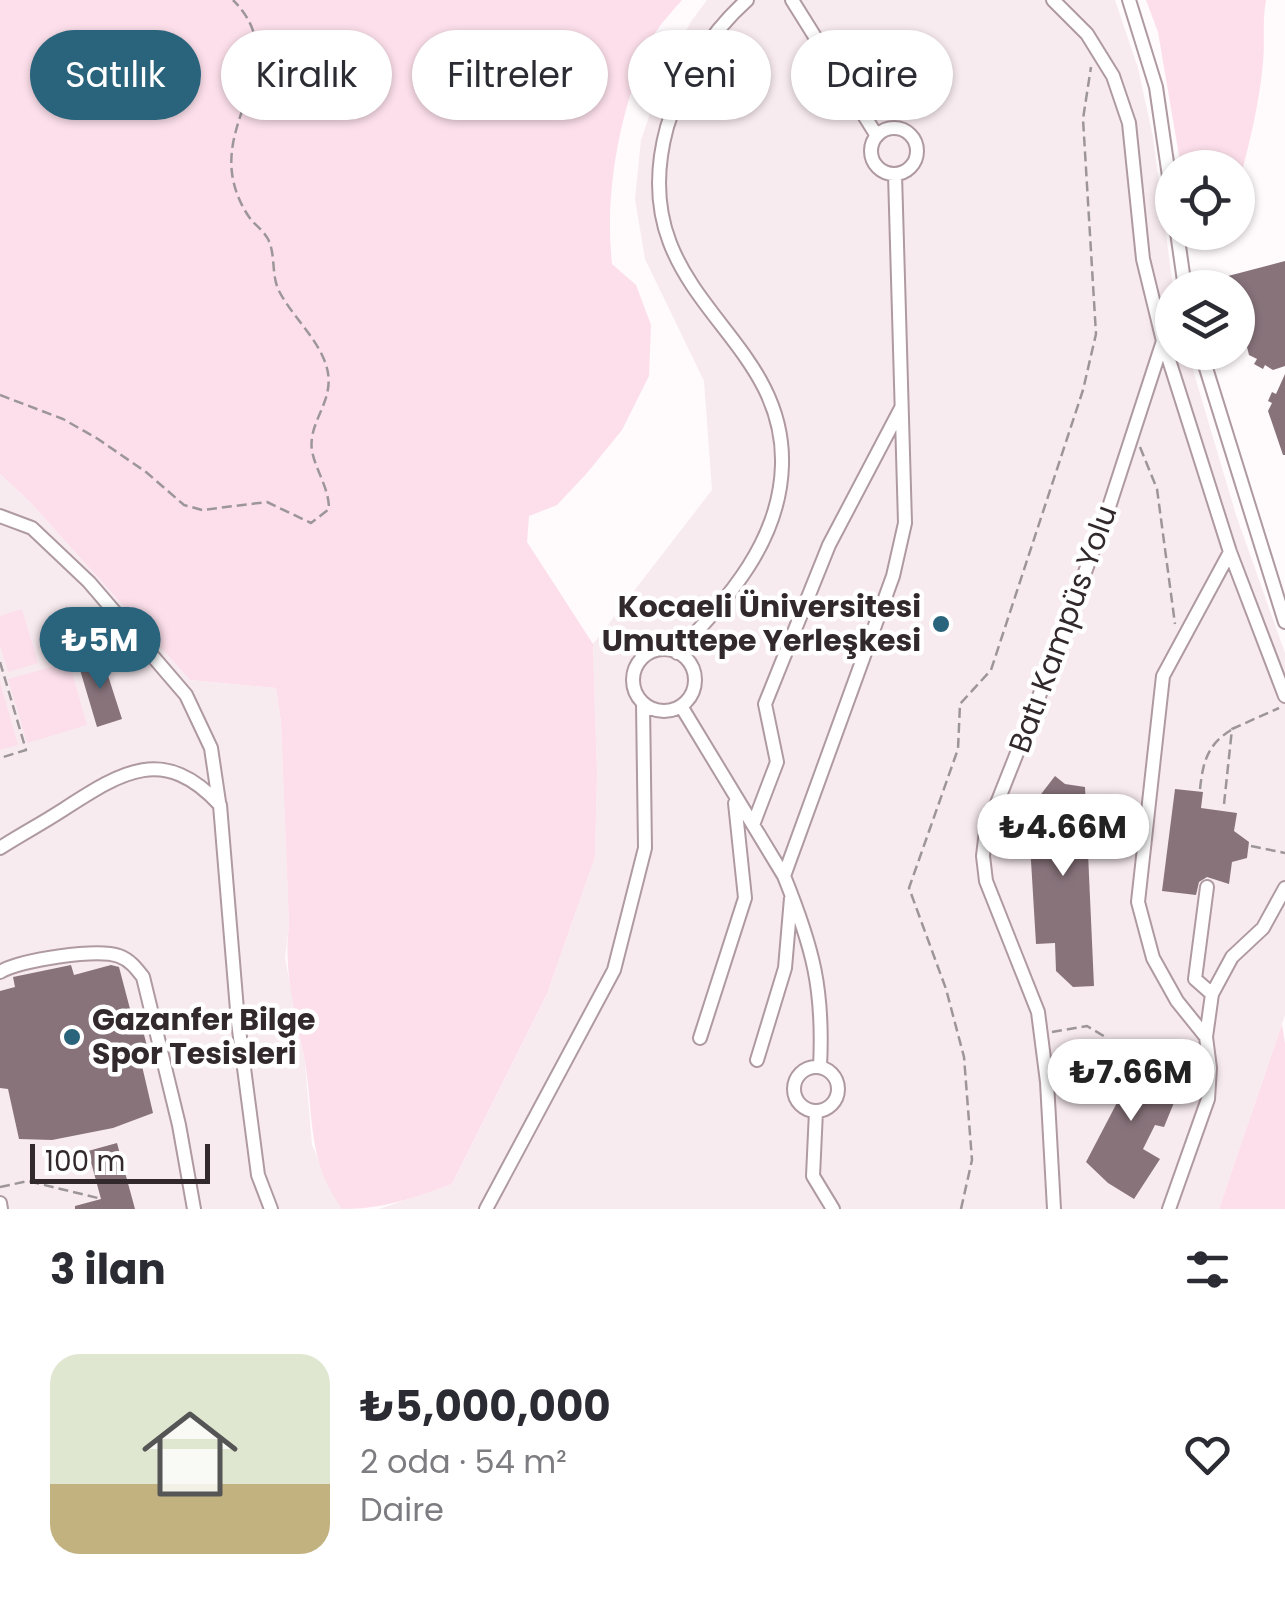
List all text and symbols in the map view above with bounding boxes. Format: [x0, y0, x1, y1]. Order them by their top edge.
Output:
chip: Satılık [30, 30, 201, 120]
chip: Kiralık [221, 30, 392, 120]
chip: Filtreler [412, 30, 608, 120]
chip: Yeni [628, 30, 771, 120]
chip: Daire [791, 30, 953, 120]
map controls [1155, 150, 1255, 370]
button: locate [1155, 150, 1255, 250]
button: layers [1155, 270, 1255, 370]
street label: Batı Kampüs Yolu [998, 499, 1127, 759]
place label: Kocaeli Üniversitesi Umuttepe Yerleşkesi [602, 585, 921, 662]
pin: ₺5M [52, 607, 148, 692]
marker: Kocaeli Üniversitesi Umuttepe Yerleşkesi [930, 613, 952, 635]
text: ₺5M [62, 617, 138, 662]
pin: ₺4.66M [982, 794, 1144, 879]
text: ₺4.66M [999, 804, 1127, 849]
place label: Gazanfer Bilge Spor Tesisleri [92, 998, 316, 1075]
marker: Gazanfer Bilge Spor Tesisleri [61, 1026, 83, 1048]
pin: ₺7.66M [1050, 1039, 1212, 1124]
text: ₺7.66M [1070, 1049, 1192, 1094]
scale bar [30, 1139, 210, 1184]
text: 100 m [45, 1142, 125, 1181]
text: 3 ilan [50, 1240, 166, 1299]
icon: filters [1180, 1242, 1235, 1297]
text: ₺5,000,000 [360, 1377, 611, 1436]
icon: home [130, 1394, 250, 1514]
icon: heart [1180, 1427, 1235, 1482]
text: 2 oda · 54 m² [360, 1439, 567, 1484]
text: Daire [360, 1487, 444, 1532]

